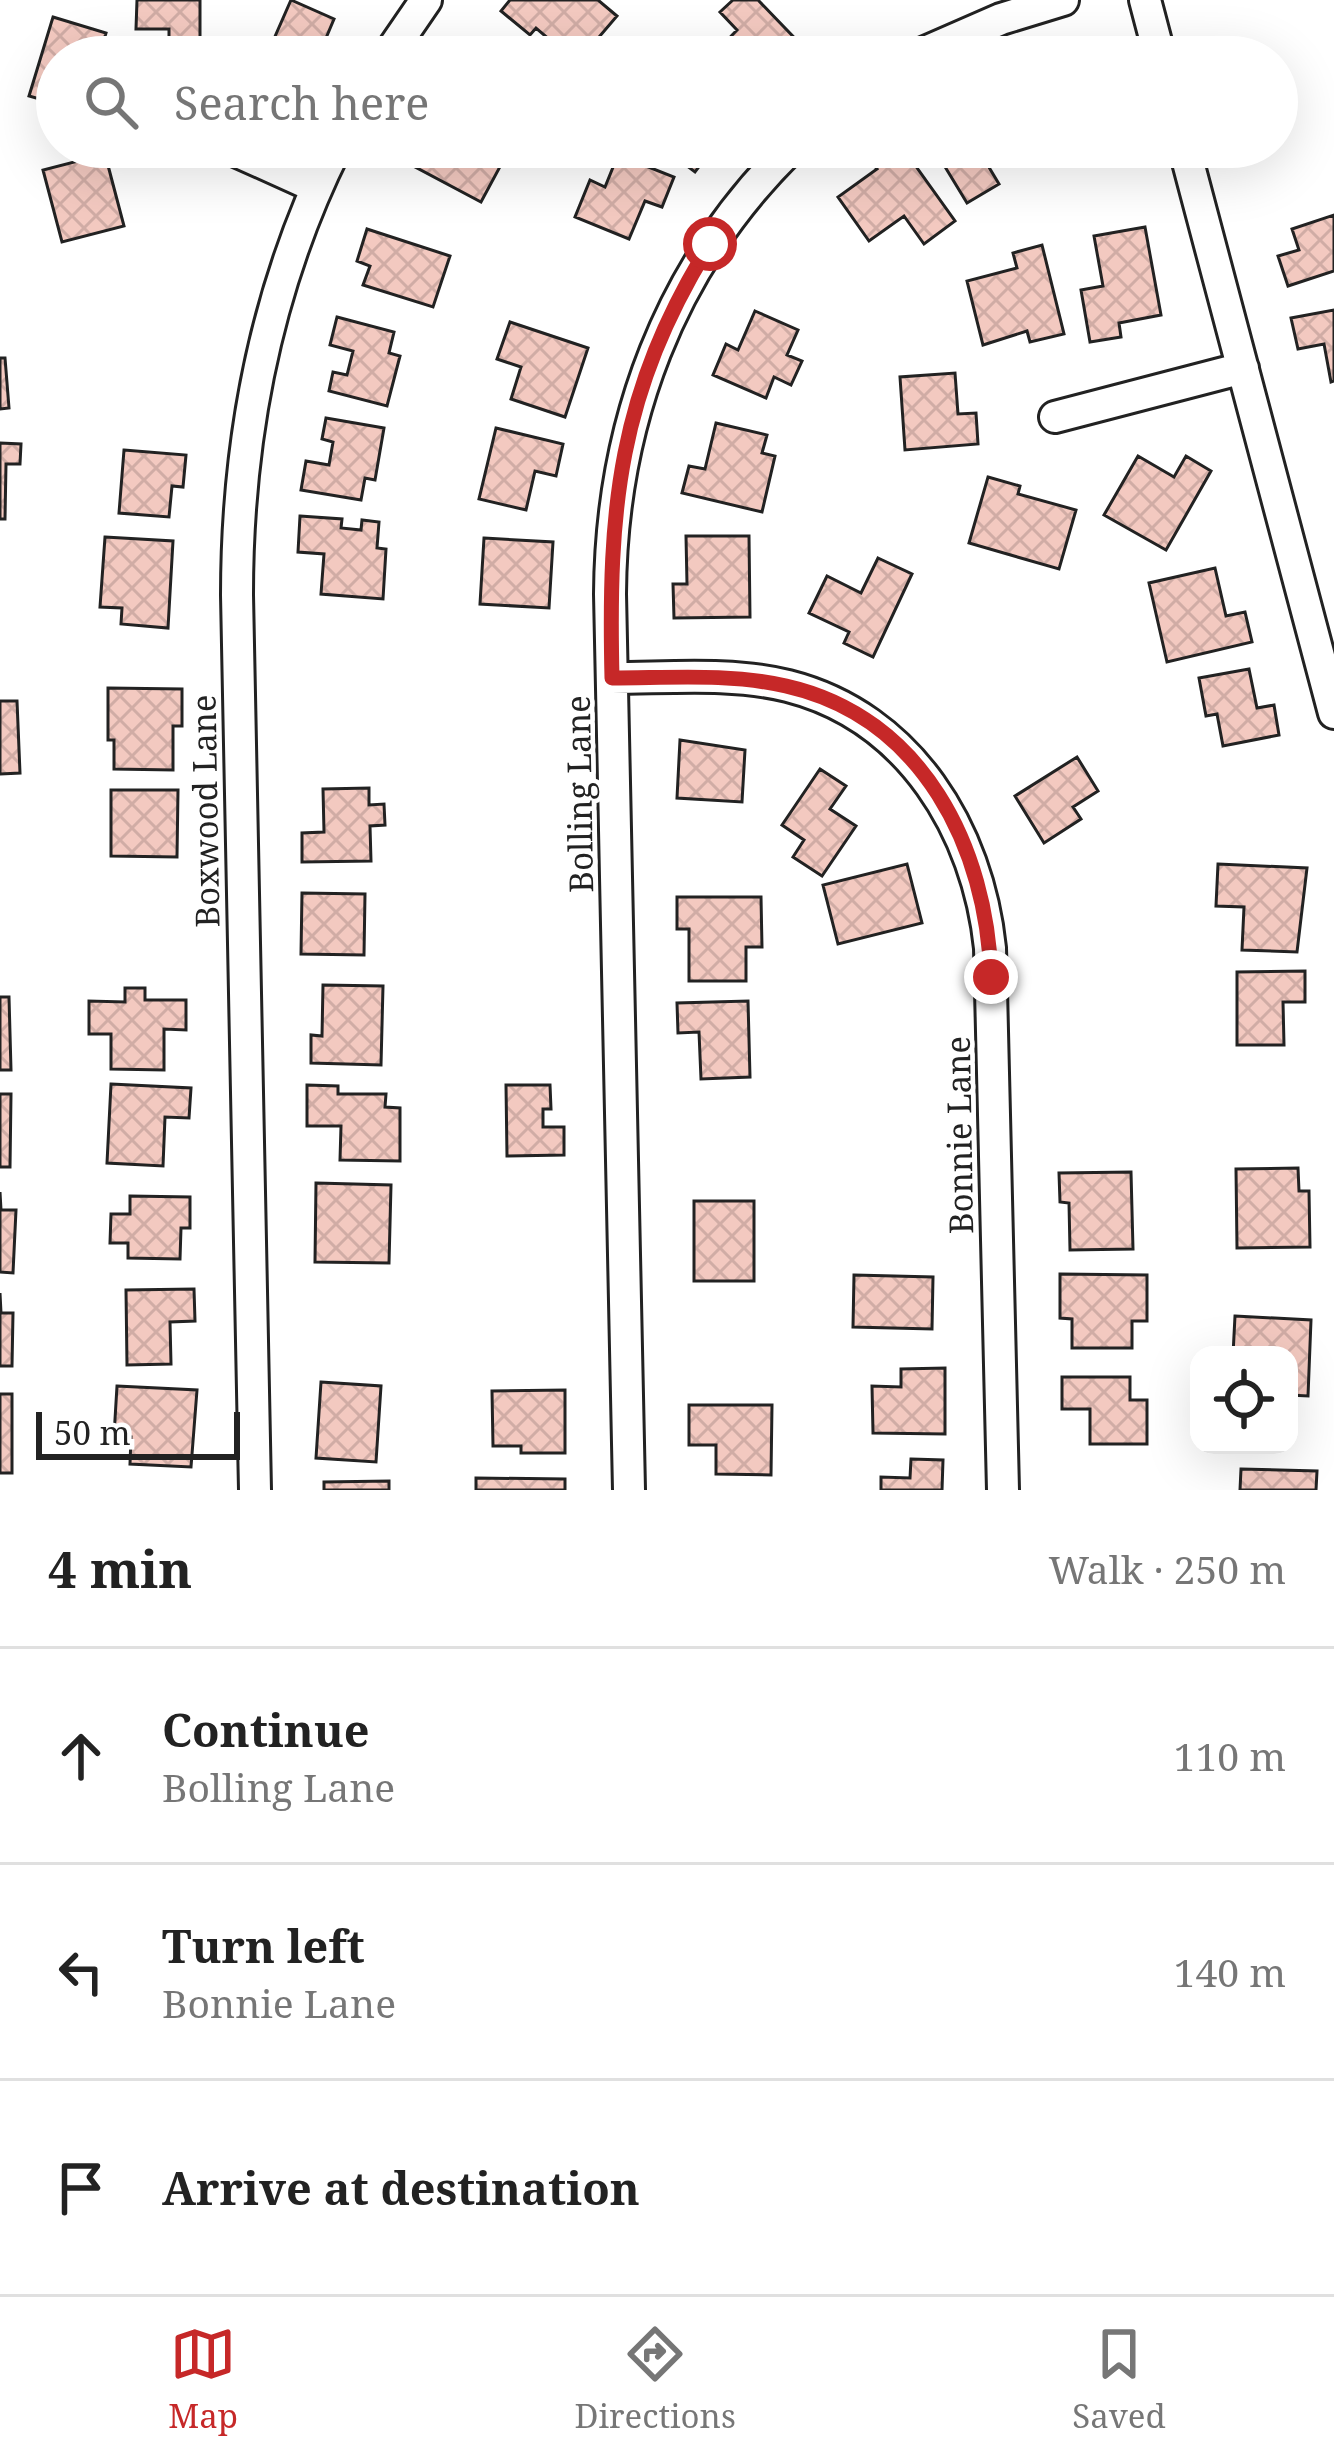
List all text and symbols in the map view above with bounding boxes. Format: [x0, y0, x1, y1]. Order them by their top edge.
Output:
search box [36, 36, 1298, 168]
icon: search [78, 69, 144, 135]
text: Search here [174, 72, 429, 133]
route start [683, 217, 737, 271]
street label: Boxwood Lane [180, 694, 230, 928]
street label: Bolling Lane [555, 695, 603, 893]
route end [964, 950, 1018, 1004]
street label: Bonnie Lane [935, 1036, 983, 1234]
map controls [1190, 1346, 1298, 1454]
button: locate [1190, 1346, 1298, 1454]
scale bar [36, 1406, 240, 1459]
text: 50 m [54, 1410, 131, 1455]
text: 4 min [48, 1533, 192, 1603]
text: Walk · 250 m [1049, 1542, 1286, 1595]
text: Continue [162, 1699, 370, 1760]
icon: ahead [48, 1723, 114, 1789]
text: 110 m [1174, 1729, 1286, 1782]
text: Bolling Lane [162, 1760, 395, 1813]
text: Turn left [162, 1915, 365, 1976]
icon: left [48, 1939, 114, 2005]
text: 140 m [1174, 1945, 1286, 1998]
text: Bonnie Lane [162, 1976, 396, 2029]
icon: arrive [48, 2155, 114, 2221]
text: Arrive at destination [162, 2157, 640, 2218]
tab: Map [168, 2321, 238, 2438]
tab: Directions [574, 2321, 736, 2438]
tab: Saved [1072, 2321, 1166, 2438]

